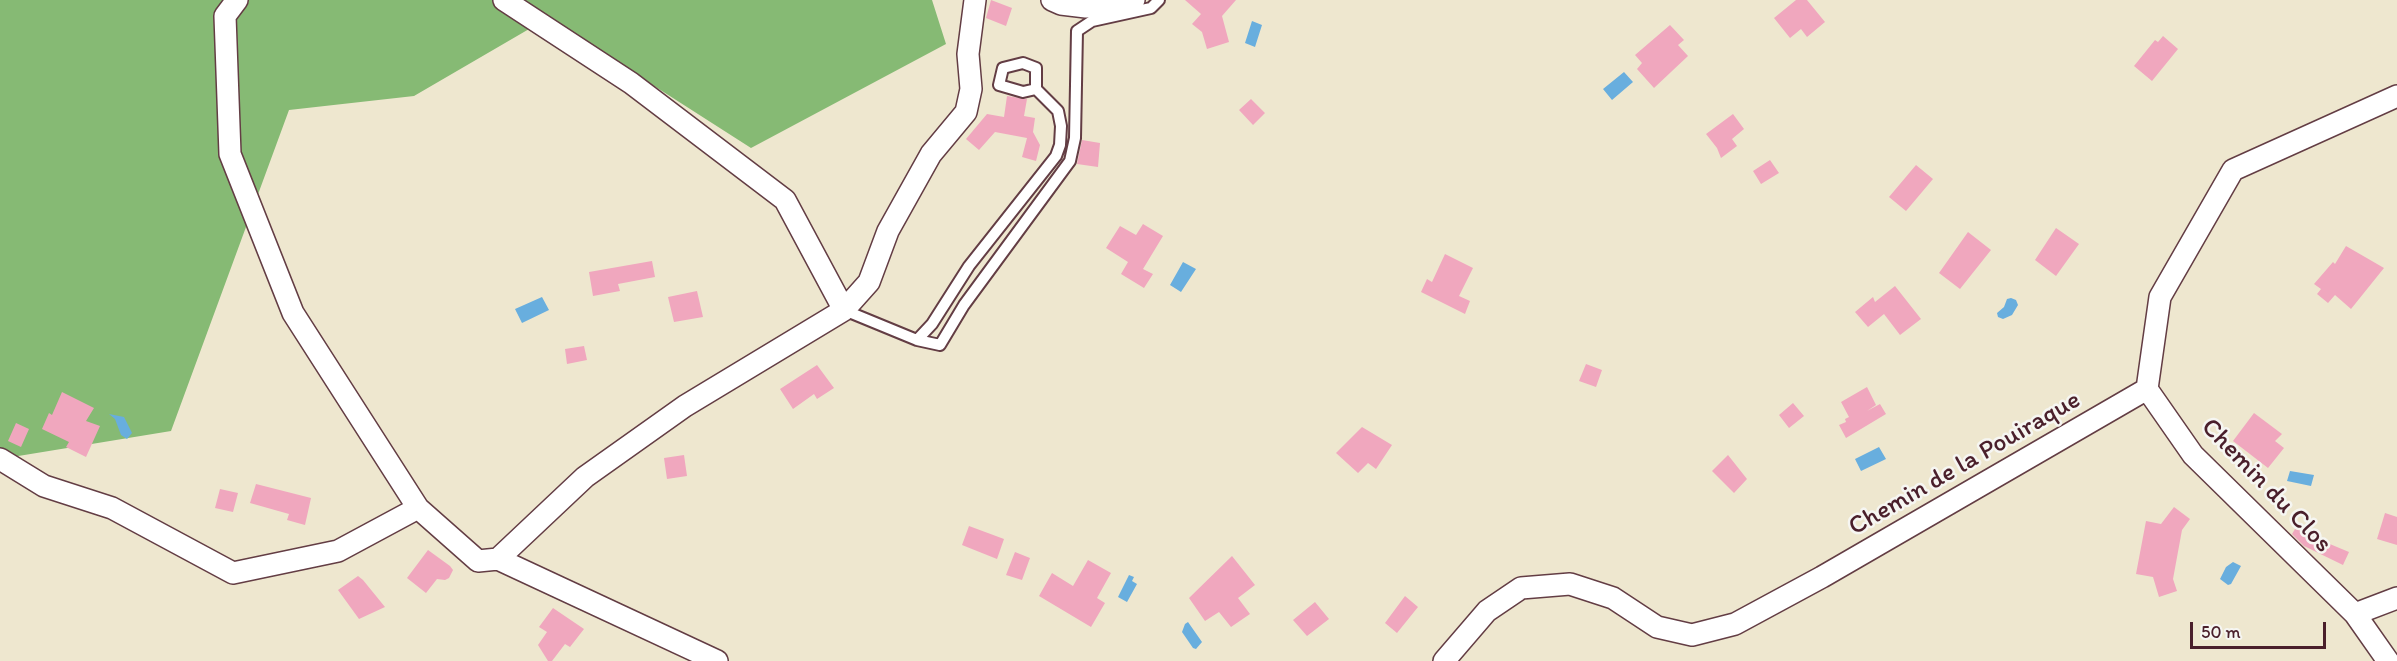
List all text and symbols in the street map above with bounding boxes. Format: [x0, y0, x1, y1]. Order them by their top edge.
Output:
street label: Chemin de la Pouiraque [1844, 385, 2086, 543]
street label: Chemin du Clos [2194, 412, 2338, 560]
scale bar [2193, 610, 2330, 648]
text: 50 m [2201, 621, 2241, 643]

